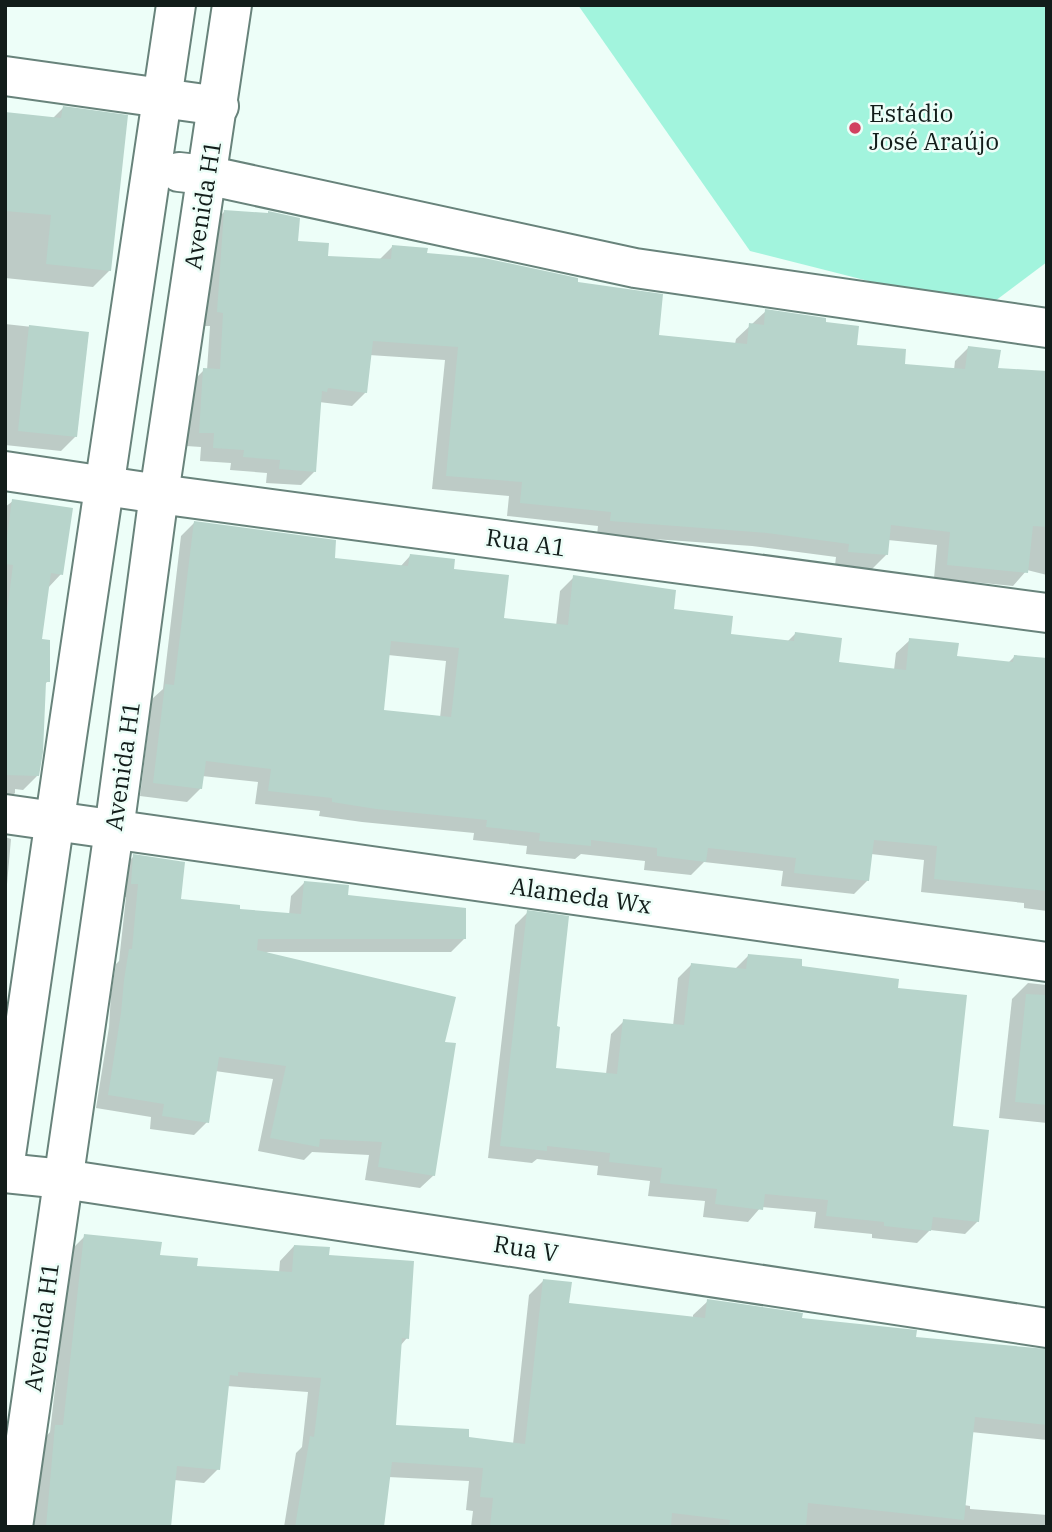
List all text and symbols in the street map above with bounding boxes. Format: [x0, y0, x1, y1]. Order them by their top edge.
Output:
place label: Estádio José Araújo [869, 97, 999, 157]
marker: Estádio José Araújo [847, 120, 863, 136]
street label: Avenida H1 [176, 138, 228, 272]
street label: Rua A1 [484, 521, 568, 563]
street label: Avenida H1 [97, 699, 147, 833]
street label: Alameda Wx [509, 869, 654, 921]
street label: Rua V [491, 1227, 561, 1269]
street label: Avenida H1 [16, 1260, 66, 1394]

